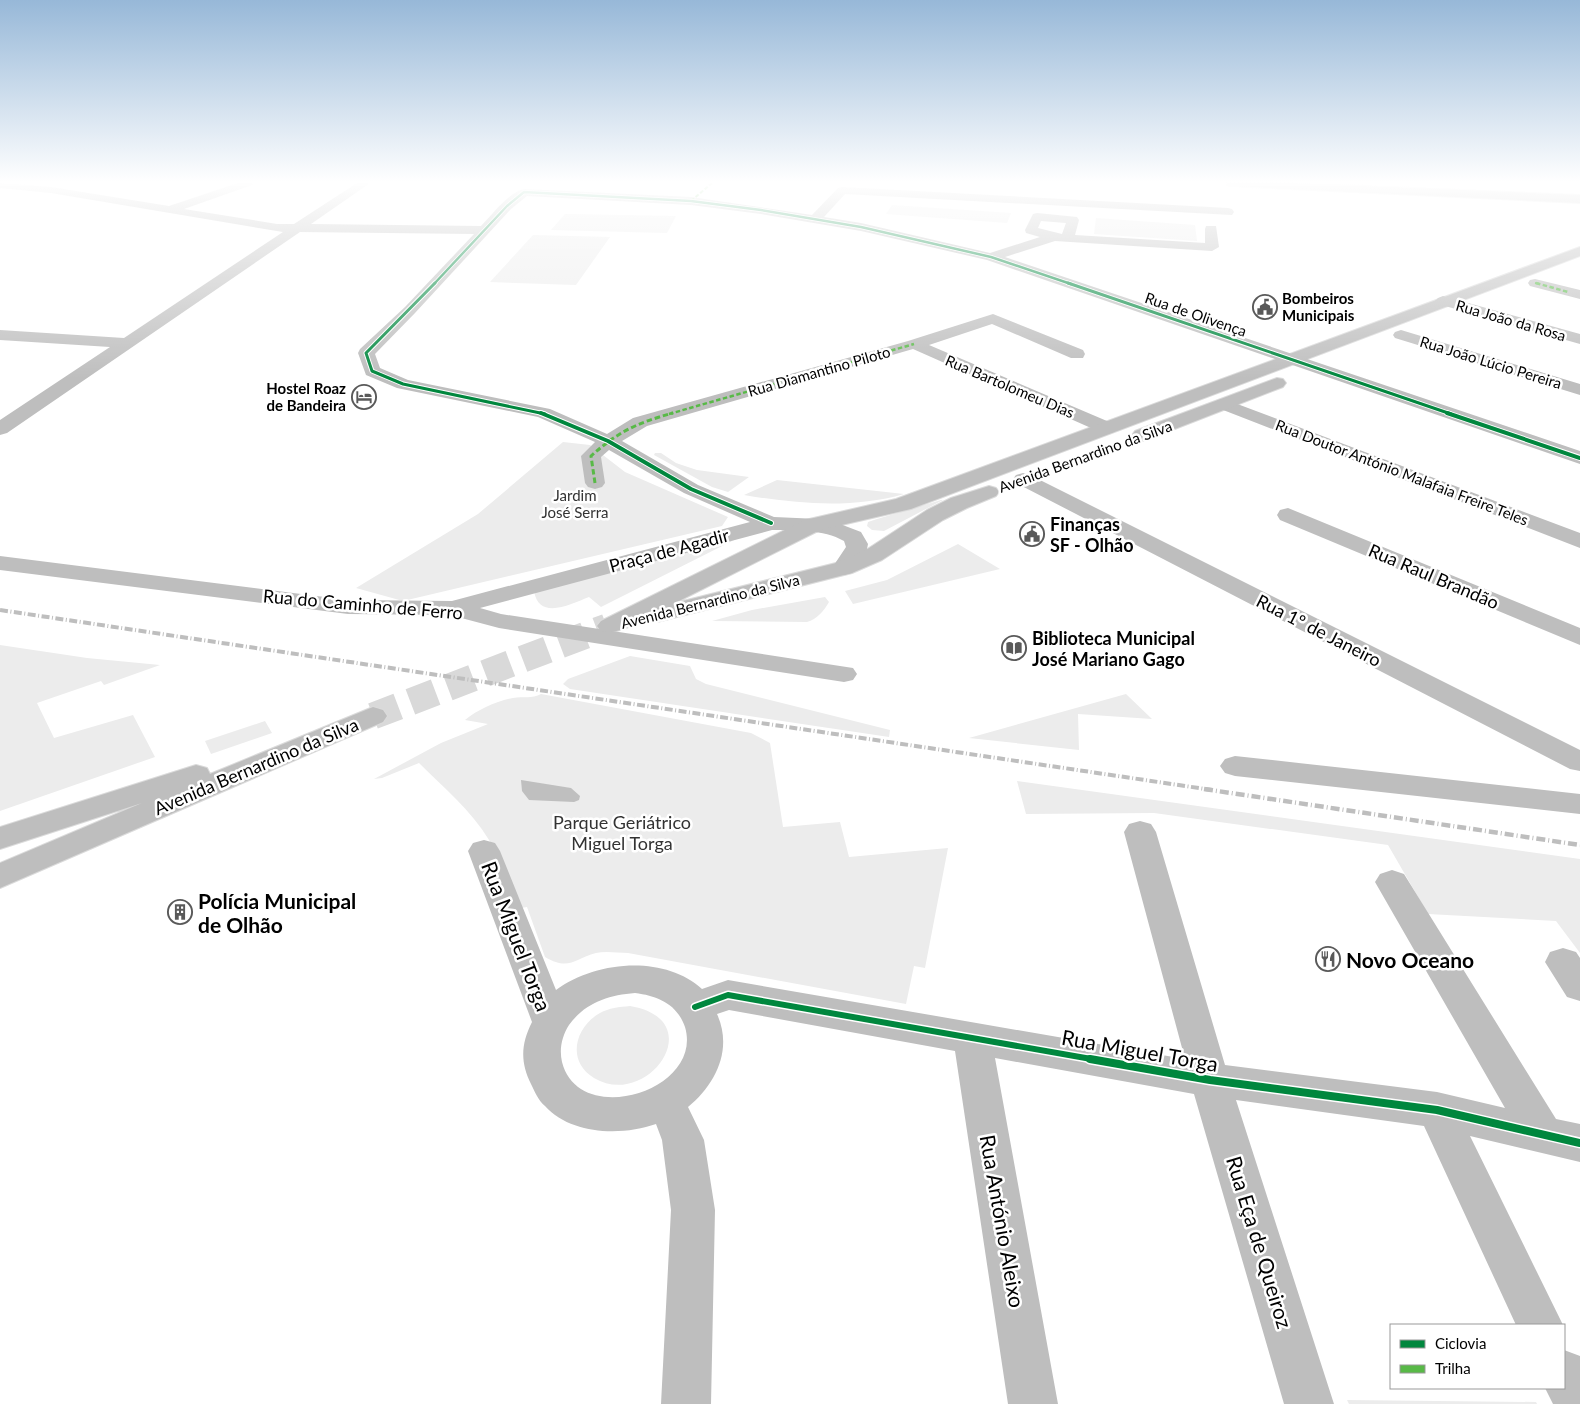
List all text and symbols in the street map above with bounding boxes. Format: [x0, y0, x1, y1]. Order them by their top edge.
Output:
street label: Rua de Olivença [1143, 288, 1249, 340]
place label: Bombeiros Municipais [1282, 289, 1355, 324]
public building icon: Bombeiros Municipais [1252, 294, 1278, 320]
street label: Rua João da Rosa [1454, 296, 1568, 344]
street label: Rua João Lúcio Pereira [1418, 332, 1564, 392]
street label: Rua Diamantino Piloto [746, 342, 892, 400]
street label: Rua Bartolomeu Dias [943, 351, 1077, 421]
place label: Hostel Roaz de Bandeira [266, 379, 346, 414]
hotel icon: Hostel Roaz de Bandeira [351, 384, 377, 410]
street label: Rua Doutor António Malafaia Freire Teles [1273, 415, 1531, 529]
street label: Avenida Bernardino da Silva [996, 416, 1174, 496]
park label: Jardim José Serra [541, 486, 609, 521]
place label: Finanças SF - Olhão [1050, 513, 1134, 556]
public building icon: Finanças SF - Olhão [1019, 521, 1045, 547]
street label: Praça de Agadir [607, 523, 732, 577]
street label: Rua Raul Brandão [1365, 539, 1503, 613]
street label: Avenida Bernardino da Silva [619, 570, 801, 632]
street label: Rua do Caminho de Ferro [262, 584, 464, 624]
street label: Rua 1º de Janeiro [1253, 589, 1385, 671]
place label: Biblioteca Municipal José Mariano Gago [1032, 627, 1195, 670]
library icon: Biblioteca Municipal José Mariano Gago [1001, 635, 1027, 661]
street label: Avenida Bernardino da Silva [150, 713, 362, 819]
park label: Parque Geriátrico Miguel Torga [553, 811, 691, 854]
street label: Rua Miguel Torga [477, 858, 557, 1014]
place label: Polícia Municipal de Olhão [198, 888, 356, 937]
building icon: Polícia Municipal de Olhão [167, 899, 193, 925]
restaurant icon: Novo Oceano [1315, 946, 1341, 972]
place label: Novo Oceano [1346, 947, 1474, 972]
street label: Rua Miguel Torga [1060, 1024, 1220, 1076]
street label: Rua António Aleixo [975, 1133, 1031, 1310]
street label: Rua Eça de Queiroz [1222, 1153, 1298, 1331]
legend [1390, 1324, 1565, 1389]
text: Ciclovia [1435, 1334, 1486, 1352]
text: Trilha [1435, 1359, 1471, 1377]

